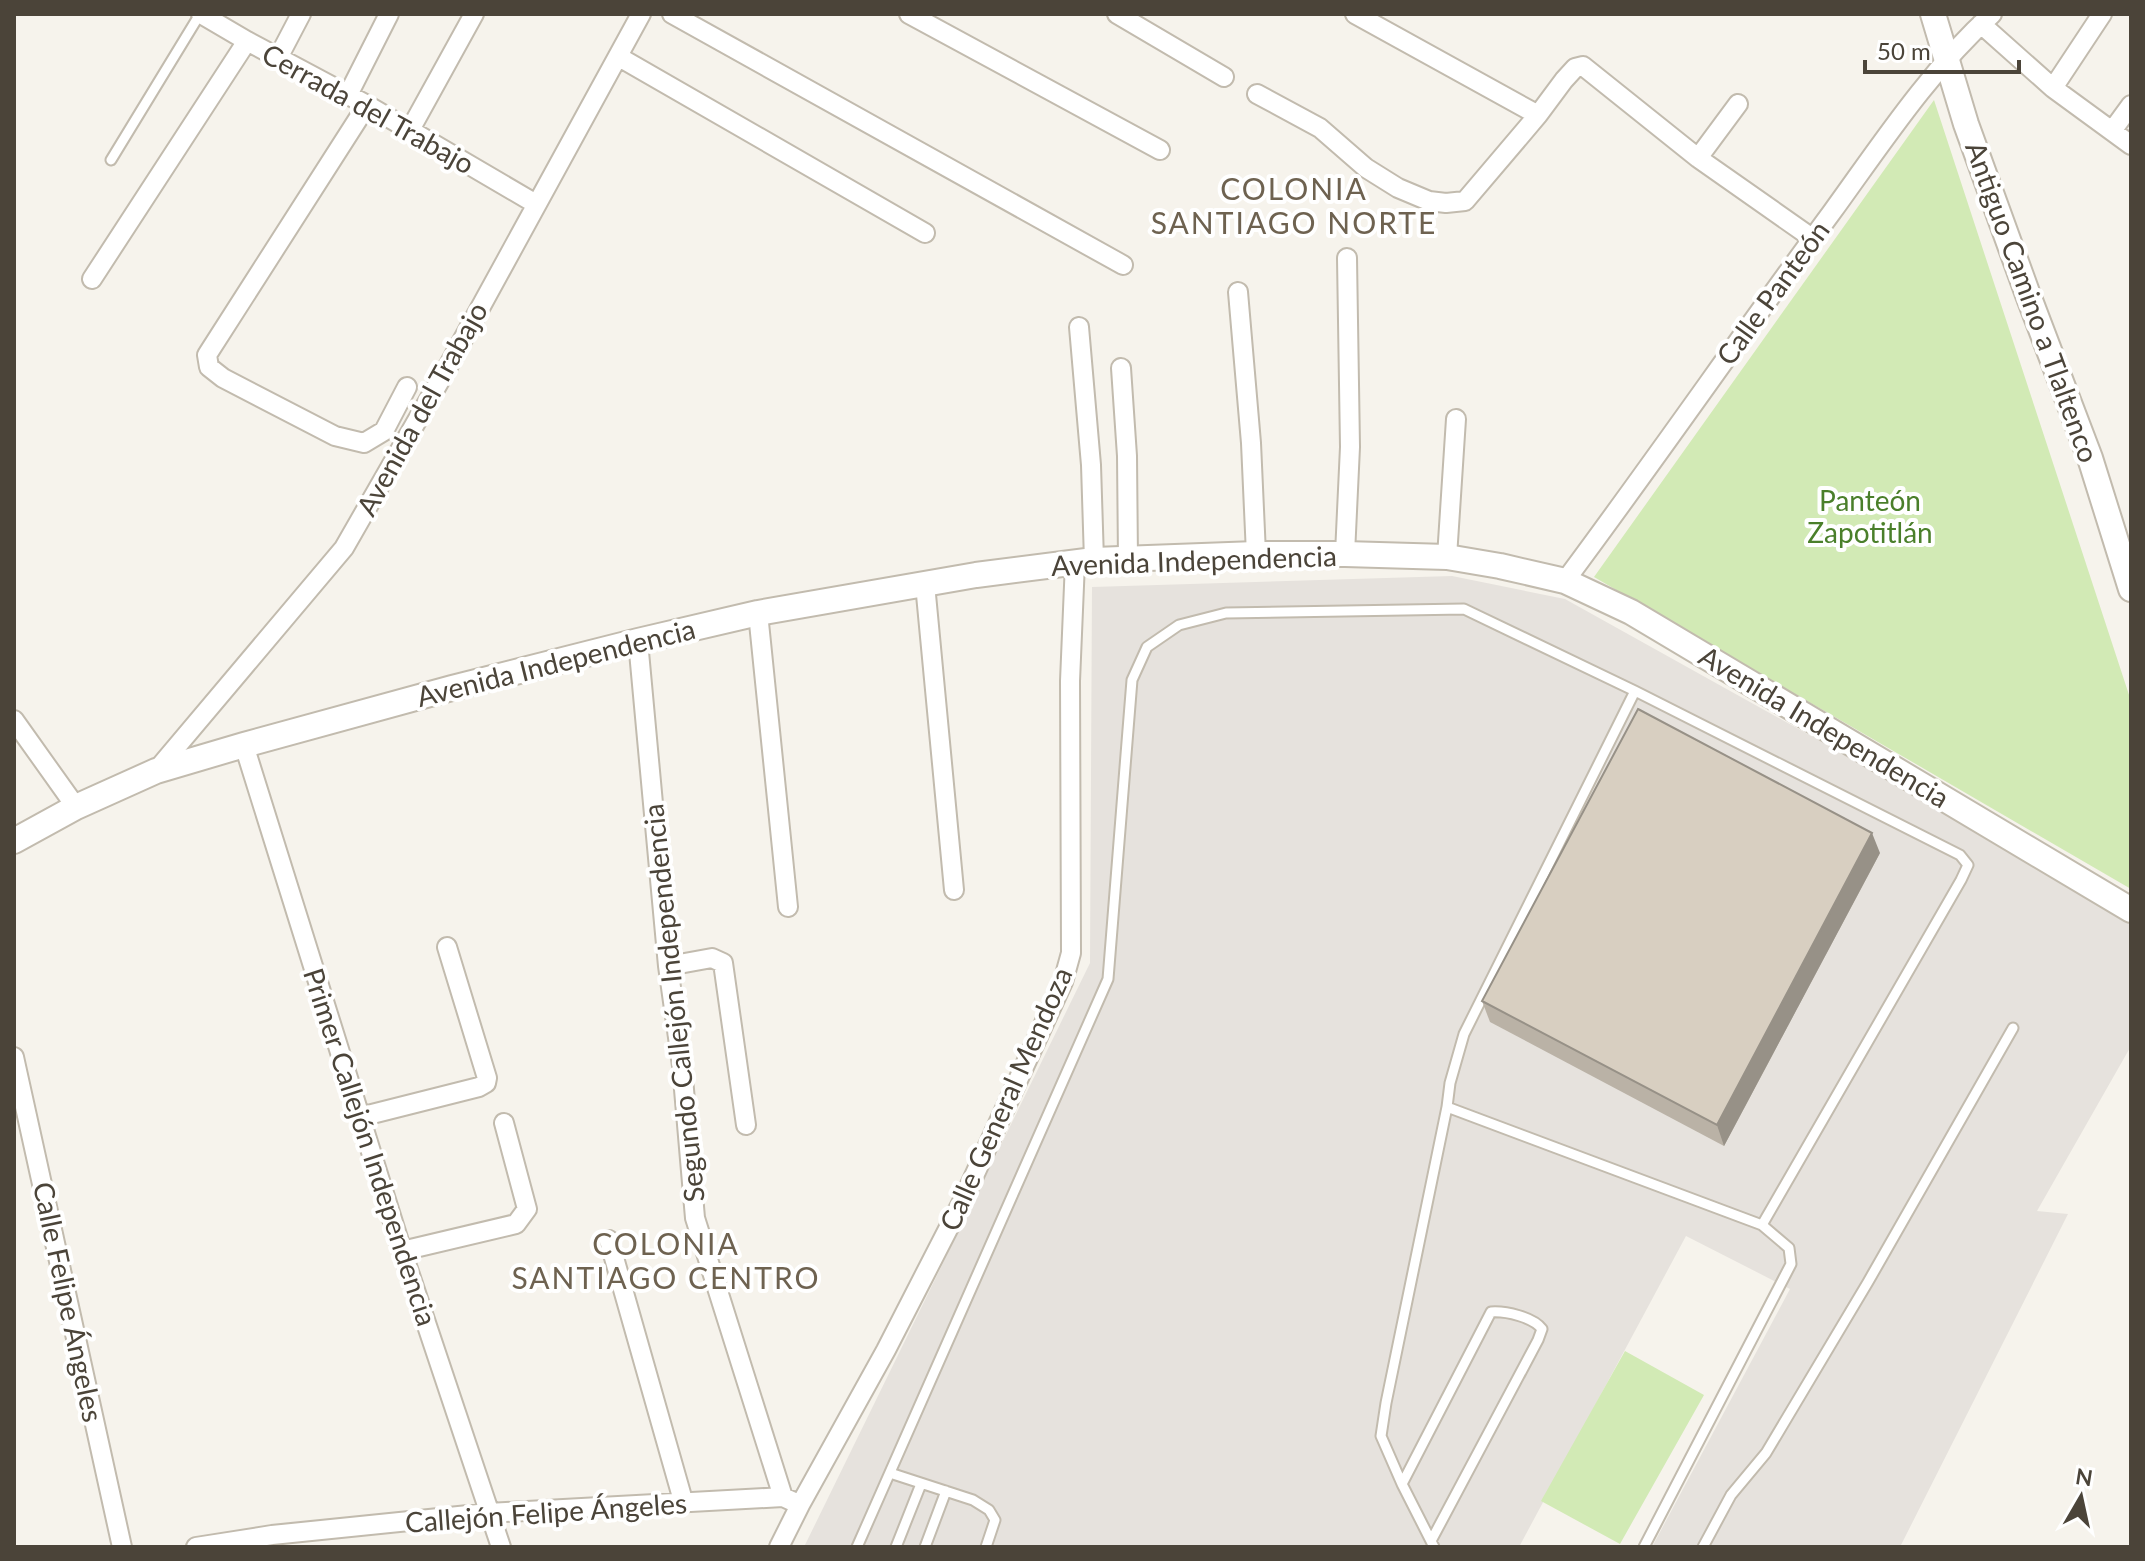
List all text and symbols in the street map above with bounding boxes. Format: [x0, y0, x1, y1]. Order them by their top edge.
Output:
scale bar [1865, 24, 2019, 74]
street label: Cerrada del Trabajo [257, 36, 480, 180]
text: 50 m [1877, 36, 1931, 65]
street label: Antiguo Camino a Tlaltenco [1959, 137, 2107, 467]
district label: COLONIA SANTIAGO NORTE [1151, 170, 1437, 240]
street label: Calle Panteón [1709, 214, 1836, 371]
street label: Avenida del Trabajo [348, 296, 494, 521]
park label: Panteón Zapotitlán [1807, 483, 1933, 549]
street label: Avenida Independencia [1051, 538, 1337, 582]
street label: Avenida Independencia [413, 611, 698, 713]
street label: Avenida Independencia [1693, 638, 1956, 814]
street label: Segundo Callejón Independencia [635, 802, 711, 1204]
street label: Calle General Mendoza [932, 962, 1079, 1236]
street label: Primer Callejón Independencia [297, 964, 445, 1330]
street label: Calle Felipe Ángeles [27, 1179, 111, 1425]
district label: COLONIA SANTIAGO CENTRO [511, 1225, 821, 1295]
north arrow [2041, 1457, 2121, 1537]
text: N [2074, 1462, 2095, 1491]
street label: Callejón Felipe Ángeles [404, 1485, 688, 1539]

